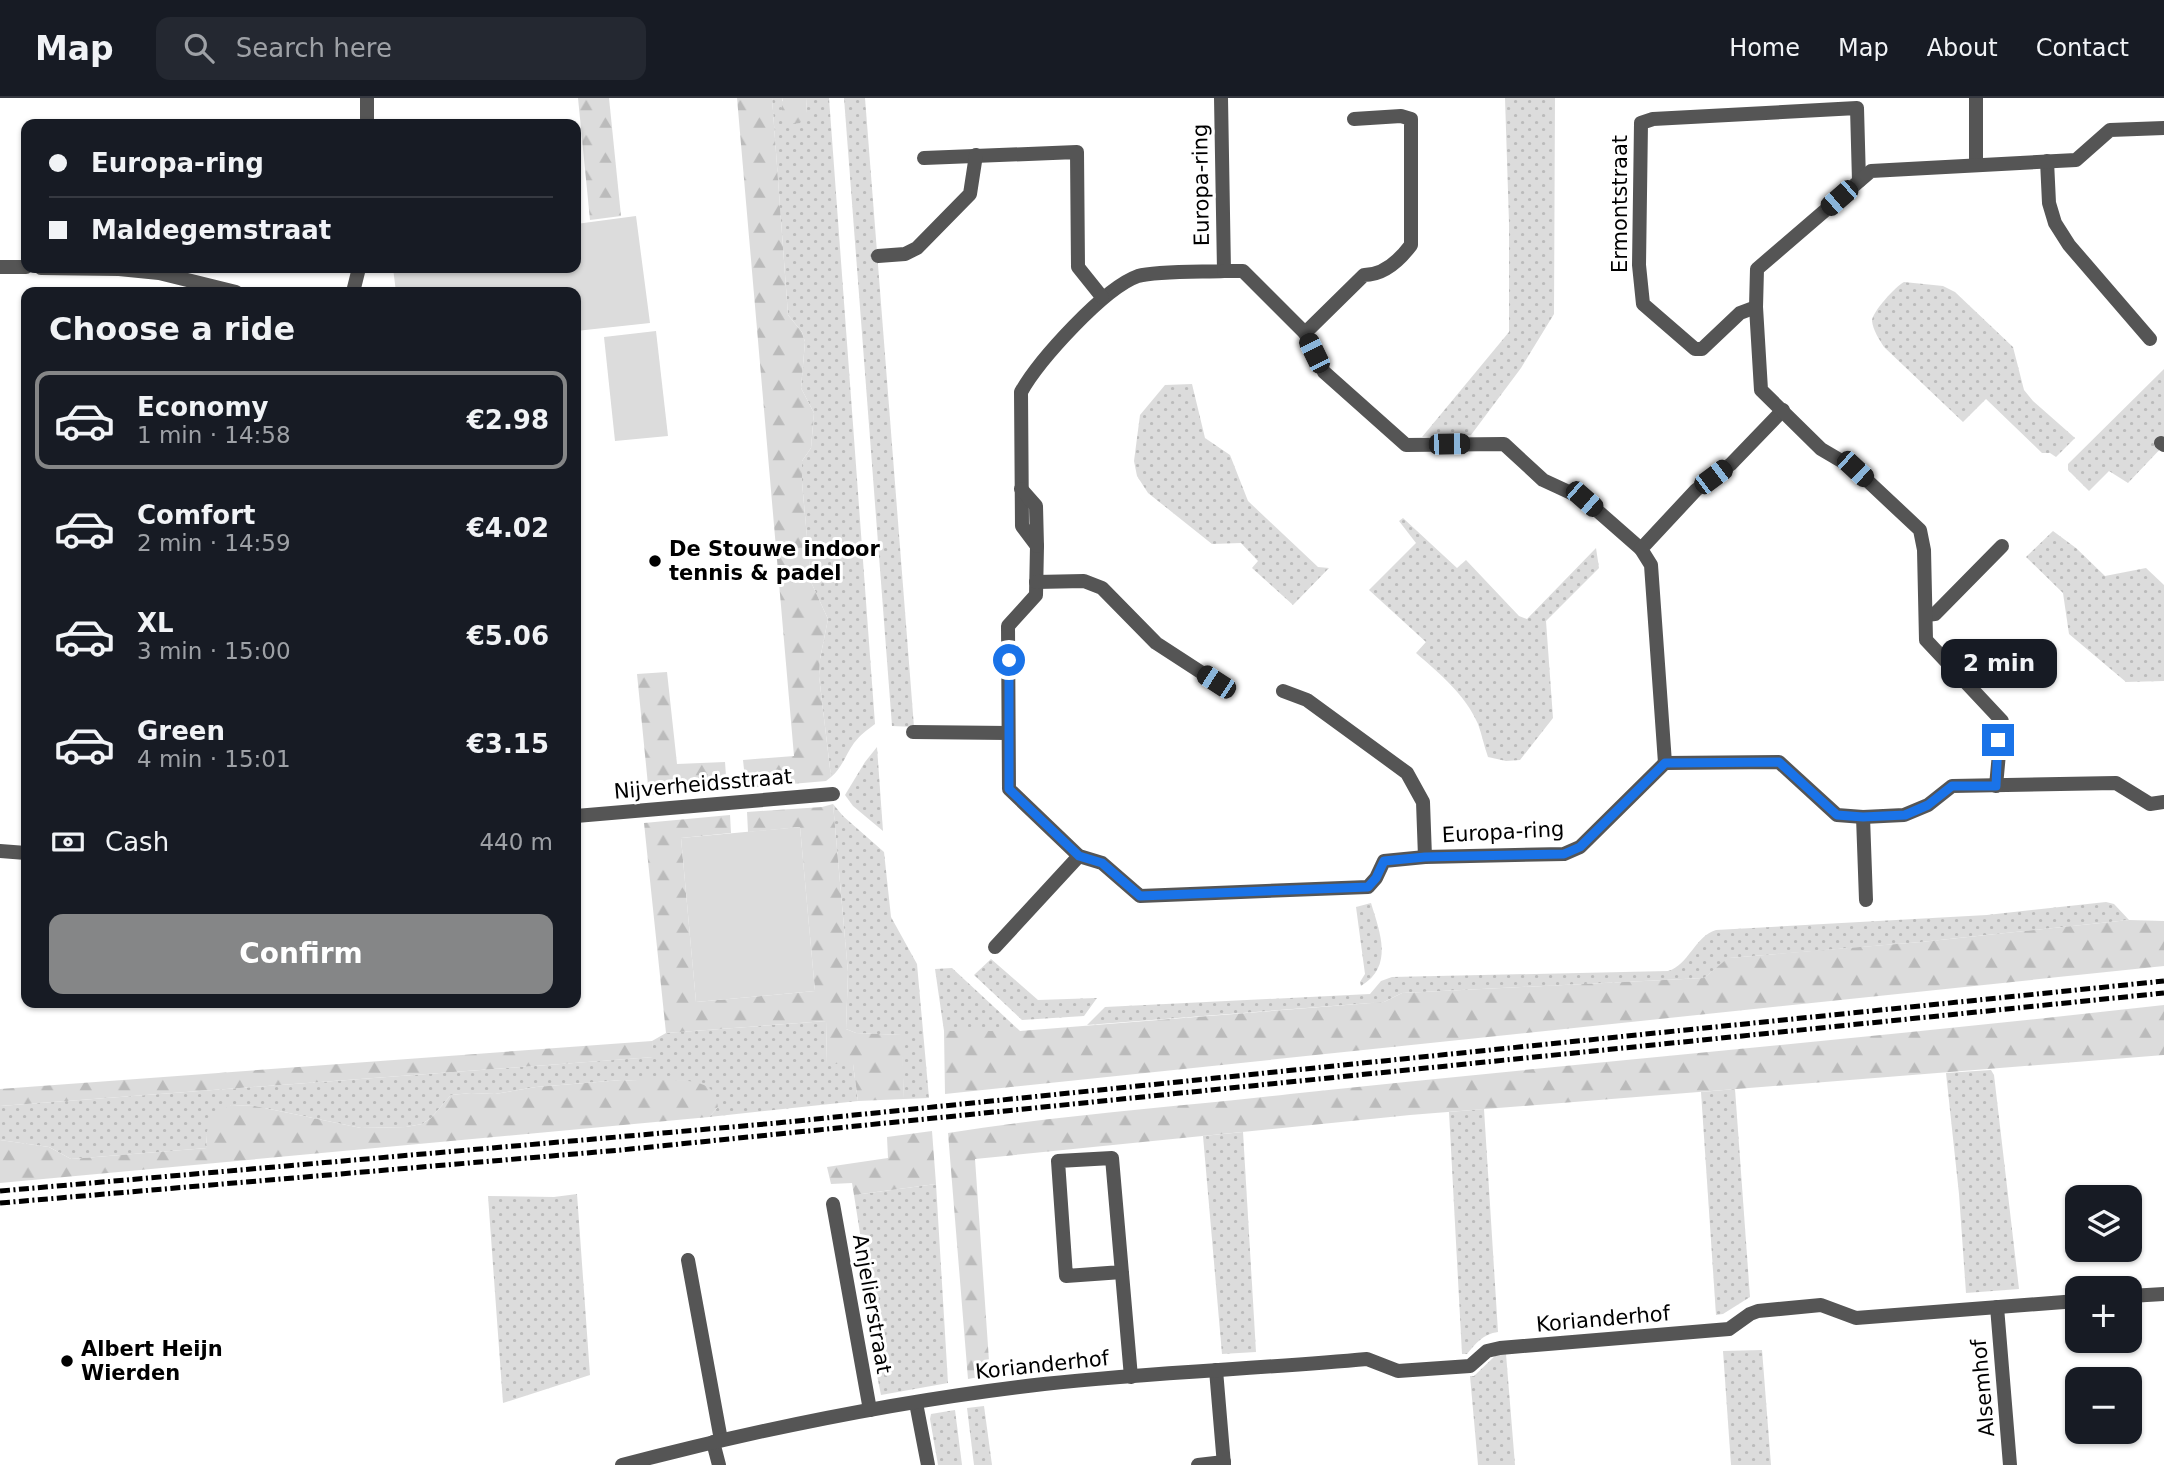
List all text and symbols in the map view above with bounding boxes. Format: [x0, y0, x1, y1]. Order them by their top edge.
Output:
search box [156, 17, 646, 80]
text: Map [35, 29, 114, 68]
icon: search [180, 29, 218, 67]
text: Search here [236, 33, 392, 63]
text: Home [1729, 34, 1800, 62]
text: Map [1838, 34, 1889, 62]
text: About [1927, 34, 1998, 62]
text: Contact [2036, 34, 2129, 62]
street label: Europa-ring [1188, 124, 1214, 246]
street label: Ermontstraat [1608, 135, 1632, 273]
text: Europa-ring [91, 148, 264, 178]
car [1817, 176, 1862, 220]
text: Maldegemstraat [91, 215, 331, 245]
text: Choose a ride [49, 310, 295, 348]
car [1296, 330, 1333, 376]
icon: car [53, 389, 116, 452]
text: Economy [137, 392, 268, 422]
text: €2.98 [467, 405, 549, 435]
text: 1 min · 14:58 [137, 422, 291, 448]
car [1428, 433, 1471, 455]
car [1833, 447, 1878, 491]
car [1690, 456, 1737, 498]
car [1562, 477, 1607, 521]
icon: car [53, 497, 116, 560]
text: Comfort [137, 500, 255, 530]
text: €4.02 [467, 513, 549, 543]
text: 2 min · 14:59 [137, 530, 291, 556]
place label: De Stouwe indoor tennis & padel [669, 537, 881, 585]
marker: De Stouwe indoor tennis & padel [647, 553, 663, 569]
icon: car [53, 605, 116, 668]
text: XL [137, 608, 174, 638]
text: €5.06 [467, 621, 549, 651]
text: 3 min · 15:00 [137, 638, 291, 664]
callout: 2 min [1940, 638, 2056, 688]
route start [993, 644, 1025, 676]
text: 2 min [1963, 650, 2035, 676]
car [1193, 662, 1240, 702]
icon: car [53, 713, 116, 776]
text: Green [137, 716, 225, 746]
route end [1982, 724, 2014, 756]
text: €3.15 [467, 729, 549, 759]
text: 4 min · 15:01 [137, 746, 291, 772]
street label: Nijverheidsstraat [613, 764, 793, 804]
street label: Europa-ring [1441, 817, 1565, 847]
icon: cash [49, 823, 87, 861]
text: Cash [105, 827, 169, 857]
text: 440 m [479, 829, 553, 855]
button: Confirm [49, 914, 553, 994]
map controls [2065, 1185, 2142, 1444]
button: layers [2065, 1185, 2142, 1262]
street label: Anjelierstraat [848, 1232, 896, 1376]
button: + [2065, 1276, 2142, 1353]
street label: Korianderhof [1535, 1301, 1672, 1337]
place label: Albert Heijn Wierden [81, 1337, 223, 1385]
street label: Alsemhof [1967, 1338, 1999, 1438]
street label: Korianderhof [974, 1346, 1111, 1384]
marker: Albert Heijn Wierden [59, 1353, 75, 1369]
button: − [2065, 1367, 2142, 1444]

